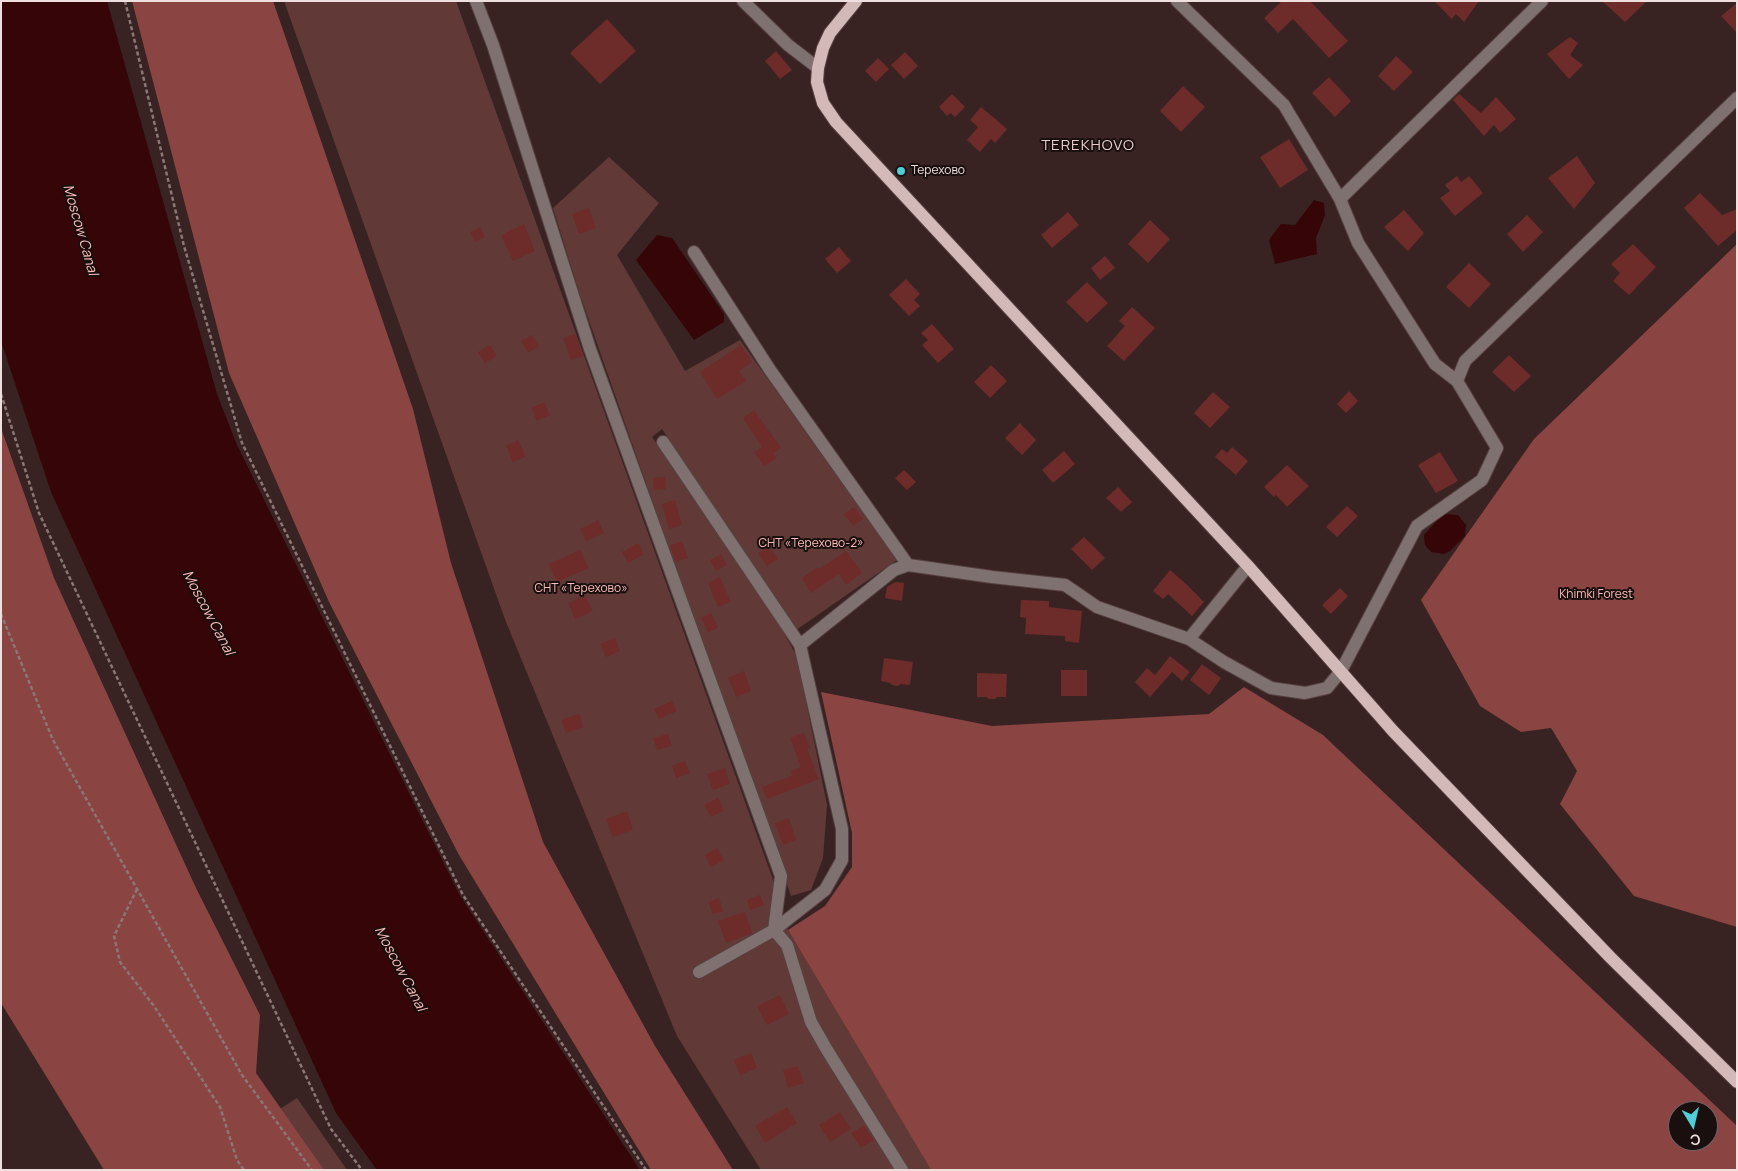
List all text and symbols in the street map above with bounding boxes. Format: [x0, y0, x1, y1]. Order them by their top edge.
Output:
district label: TEREKHOVO [1040, 137, 1136, 155]
place label: Терехово [911, 164, 965, 178]
marker: Терехово [895, 165, 907, 177]
water label: Moscow Canal [59, 183, 101, 277]
park label: СНТ «Терехово-2» [758, 537, 864, 551]
water label: Moscow Canal [179, 568, 237, 658]
park label: СНТ «Терехово» [534, 582, 628, 596]
park label: Khimki Forest [1559, 588, 1633, 602]
water label: Moscow Canal [371, 924, 429, 1014]
north arrow [1668, 1101, 1718, 1151]
text: С [1689, 1130, 1702, 1151]

